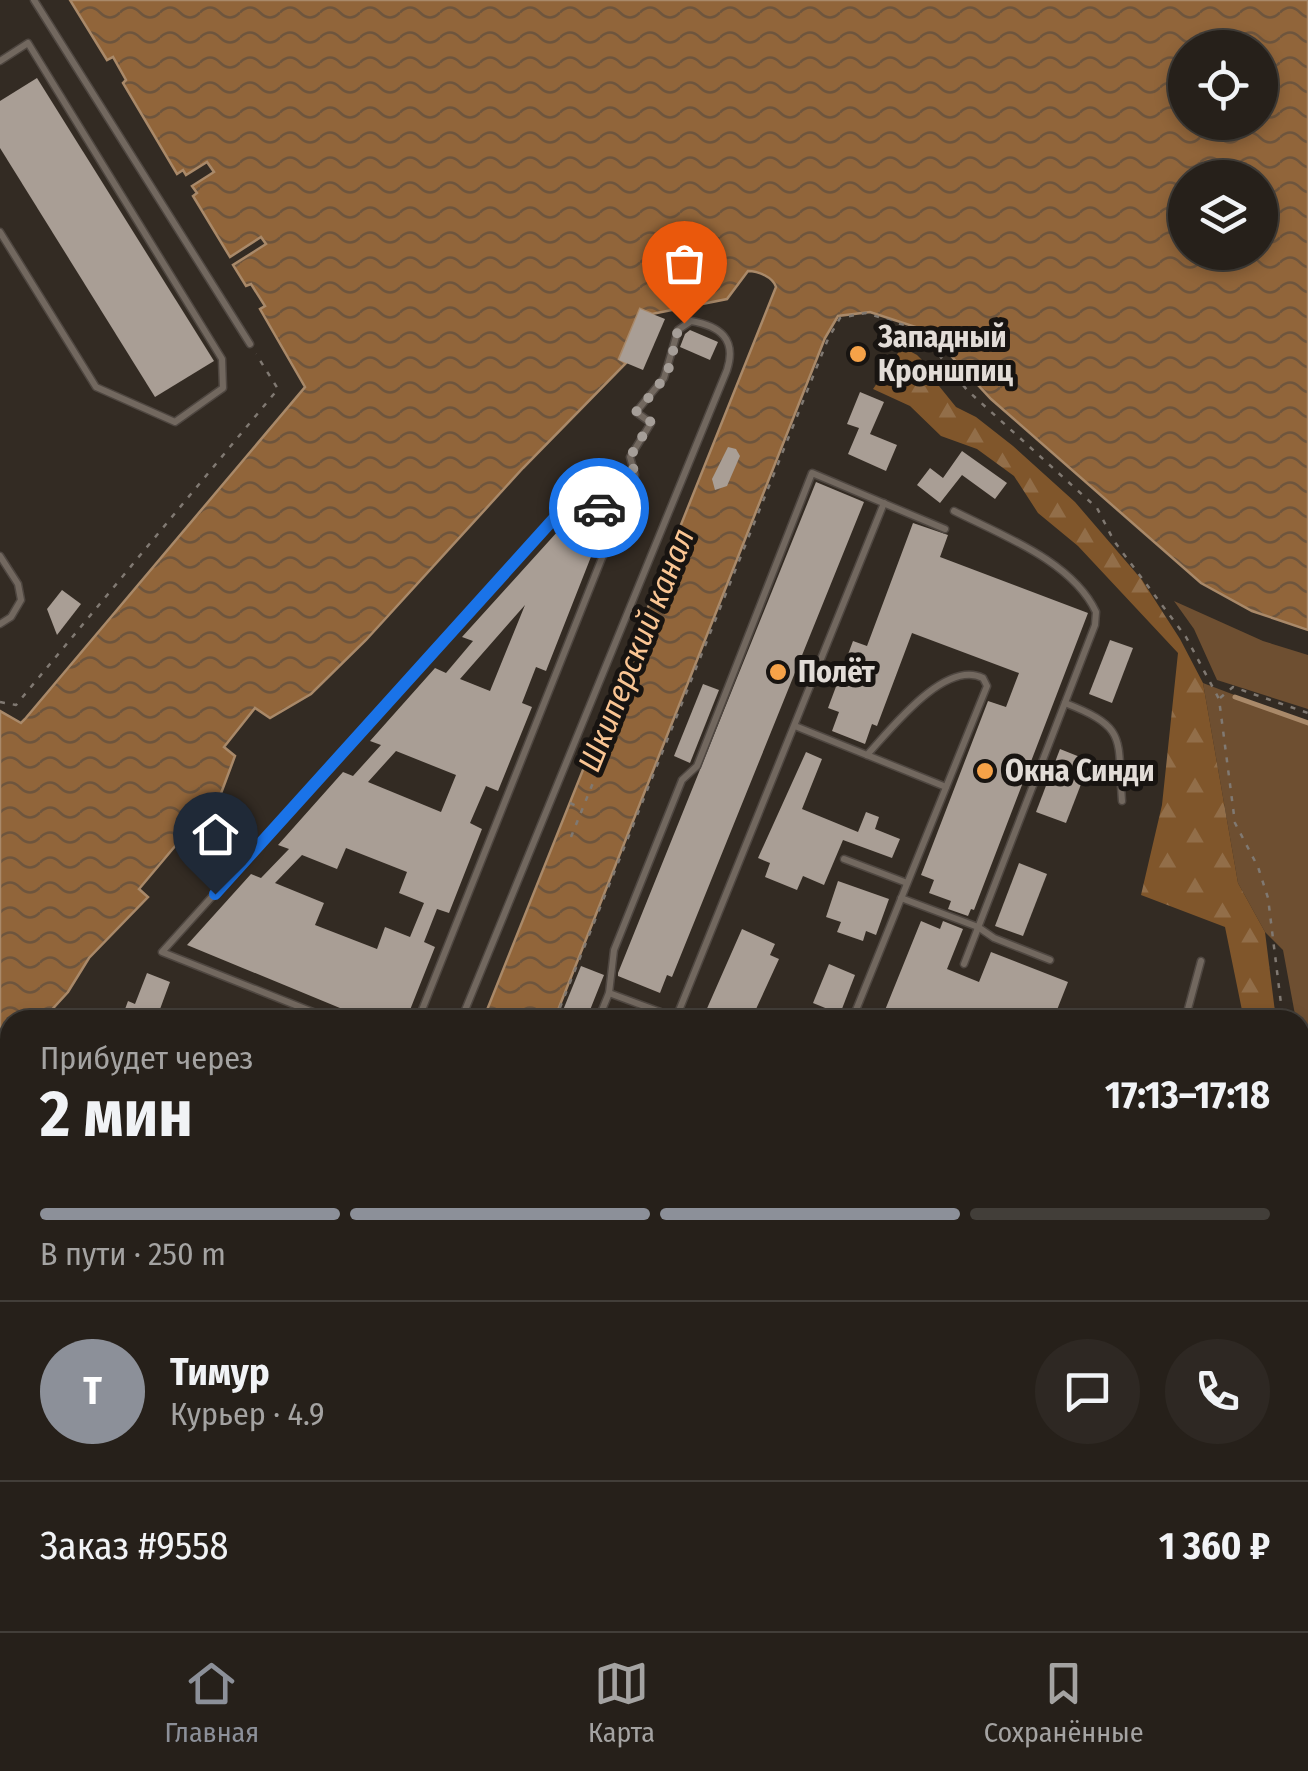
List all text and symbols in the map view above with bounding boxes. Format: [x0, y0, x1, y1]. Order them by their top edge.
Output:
map controls [1168, 30, 1278, 270]
button: locate [1168, 30, 1278, 140]
button: layers [1168, 160, 1278, 270]
pin [642, 221, 727, 324]
icon: bag [657, 236, 712, 291]
place label: Западный Кроншпиц [877, 319, 1013, 389]
marker: Западный Кроншпиц [847, 343, 869, 365]
courier [549, 458, 649, 558]
icon: car [572, 481, 627, 536]
water label: Шкиперский канал [570, 523, 702, 777]
place label: Полёт [798, 654, 876, 690]
marker: Полёт [767, 661, 789, 683]
place label: Окна Синди [1005, 753, 1155, 789]
marker: Окна Синди [974, 760, 996, 782]
pin [173, 792, 258, 895]
icon: home [188, 807, 243, 862]
text: Прибудет через [40, 1039, 253, 1077]
text: 17:13–17:18 [1105, 1072, 1270, 1118]
text: 2 мин [40, 1075, 193, 1153]
text: В пути · 250 m [40, 1235, 226, 1273]
button: chat [1035, 1339, 1140, 1444]
button: phone [1165, 1339, 1270, 1444]
text: Тимур [170, 1349, 270, 1395]
text: Т [83, 1368, 102, 1414]
text: Курьер · 4.9 [170, 1395, 325, 1433]
text: Заказ #9558 [40, 1523, 228, 1569]
text: 1 360 ₽ [1159, 1523, 1270, 1569]
tab: Главная [164, 1656, 259, 1749]
tab: Карта [588, 1656, 655, 1749]
tab: Сохранённые [984, 1656, 1144, 1749]

